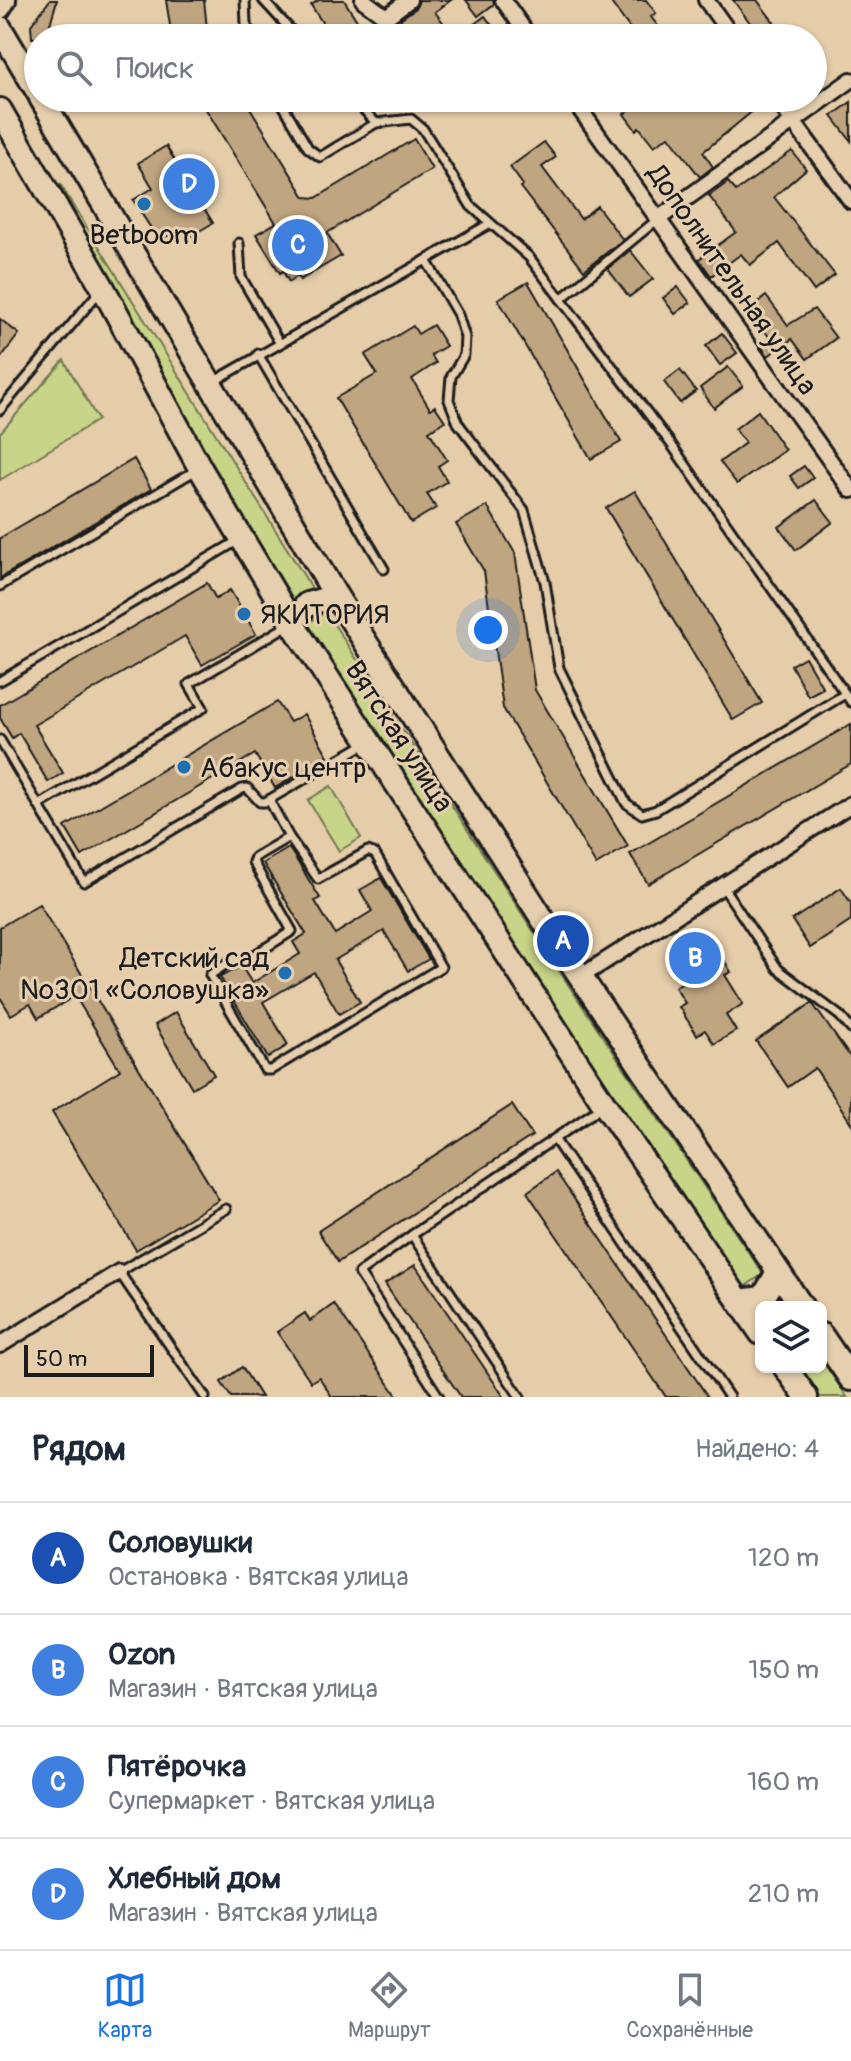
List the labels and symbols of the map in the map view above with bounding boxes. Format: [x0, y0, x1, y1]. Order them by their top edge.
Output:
pin: D [163, 154, 215, 214]
street label: Дополнительная улица [638, 157, 825, 402]
marker: Betboom [135, 195, 153, 213]
pin: C [272, 215, 324, 275]
place label: Betboom [90, 218, 198, 253]
place label: ЯКИТОРИЯ [260, 598, 389, 633]
marker: ЯКИТОРИЯ [235, 605, 253, 623]
your location [468, 610, 508, 650]
street label: Вятская улица [337, 654, 461, 819]
place label: Абакус центр [200, 751, 367, 786]
marker: Абакус центр [175, 758, 193, 776]
pin: A [537, 911, 589, 971]
pin: B [669, 928, 721, 988]
place label: Детский сад №301 «Соловушка» [20, 941, 269, 1008]
marker: Детский сад №301 «Соловушка» [276, 964, 294, 982]
scale bar [24, 1341, 154, 1377]

